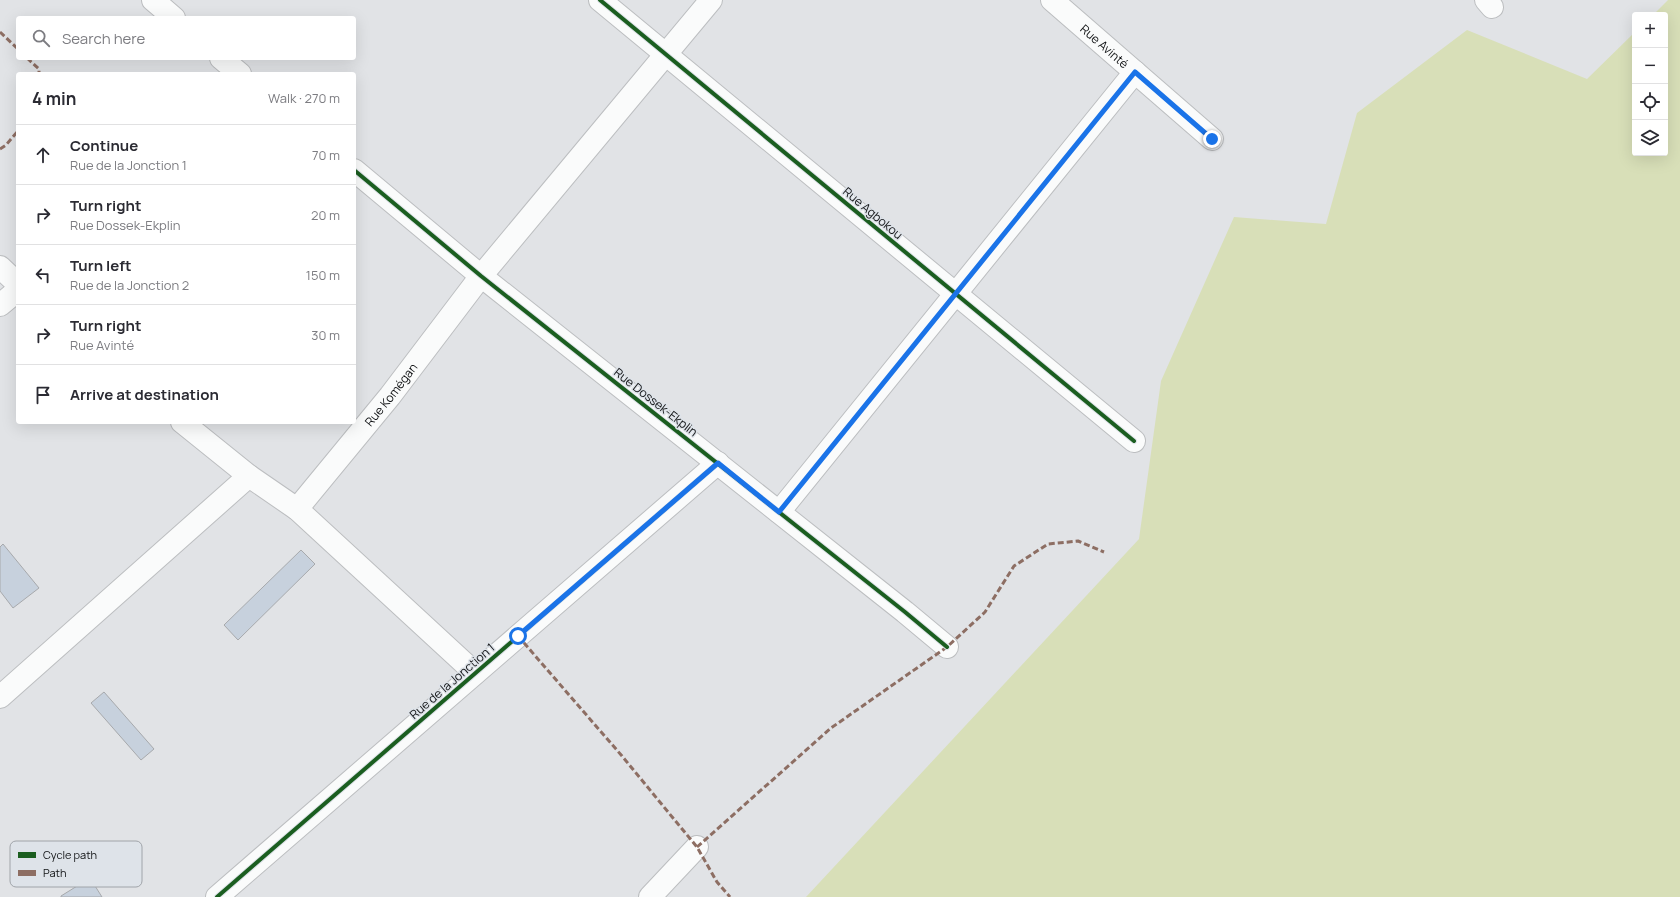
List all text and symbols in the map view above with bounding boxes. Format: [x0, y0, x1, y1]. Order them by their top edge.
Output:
map controls [1632, 12, 1668, 156]
button: + [1632, 12, 1668, 48]
search box [16, 16, 356, 60]
street label: Rue Avinté [1077, 20, 1133, 72]
icon: search [30, 27, 52, 49]
text: Search here [62, 28, 145, 49]
button: − [1632, 48, 1668, 84]
button: locate [1632, 84, 1668, 120]
text: 4 min [32, 87, 76, 110]
text: Walk · 270 m [268, 89, 340, 107]
button: layers [1632, 120, 1668, 156]
route end [1203, 130, 1221, 148]
text: Continue [70, 135, 138, 156]
icon: ahead [32, 144, 54, 166]
text: 70 m [312, 146, 340, 164]
text: Rue de la Jonction 1 [70, 156, 187, 174]
street label: Rue Agbokou [840, 183, 906, 243]
text: Turn right [70, 195, 141, 216]
icon: right [32, 204, 54, 226]
text: 20 m [311, 206, 340, 224]
text: Rue Dossek-Ekplin [70, 216, 181, 234]
text: Turn left [70, 255, 132, 276]
icon: left [32, 264, 54, 286]
text: 150 m [306, 266, 340, 284]
text: Rue de la Jonction 2 [70, 276, 189, 294]
text: Turn right [70, 315, 141, 336]
icon: right [32, 324, 54, 346]
text: 30 m [311, 326, 340, 344]
text: Rue Avinté [70, 336, 134, 354]
street label: Rue Komégan [360, 359, 421, 429]
street label: Rue Dossek-Ekplin [611, 364, 701, 440]
icon: arrive [32, 384, 54, 406]
text: Arrive at destination [70, 384, 219, 405]
route start [509, 627, 527, 645]
street label: Rue de la Jonction 1 [406, 639, 498, 723]
legend [10, 841, 142, 887]
text: Cycle path [43, 847, 97, 862]
text: Path [43, 865, 66, 880]

